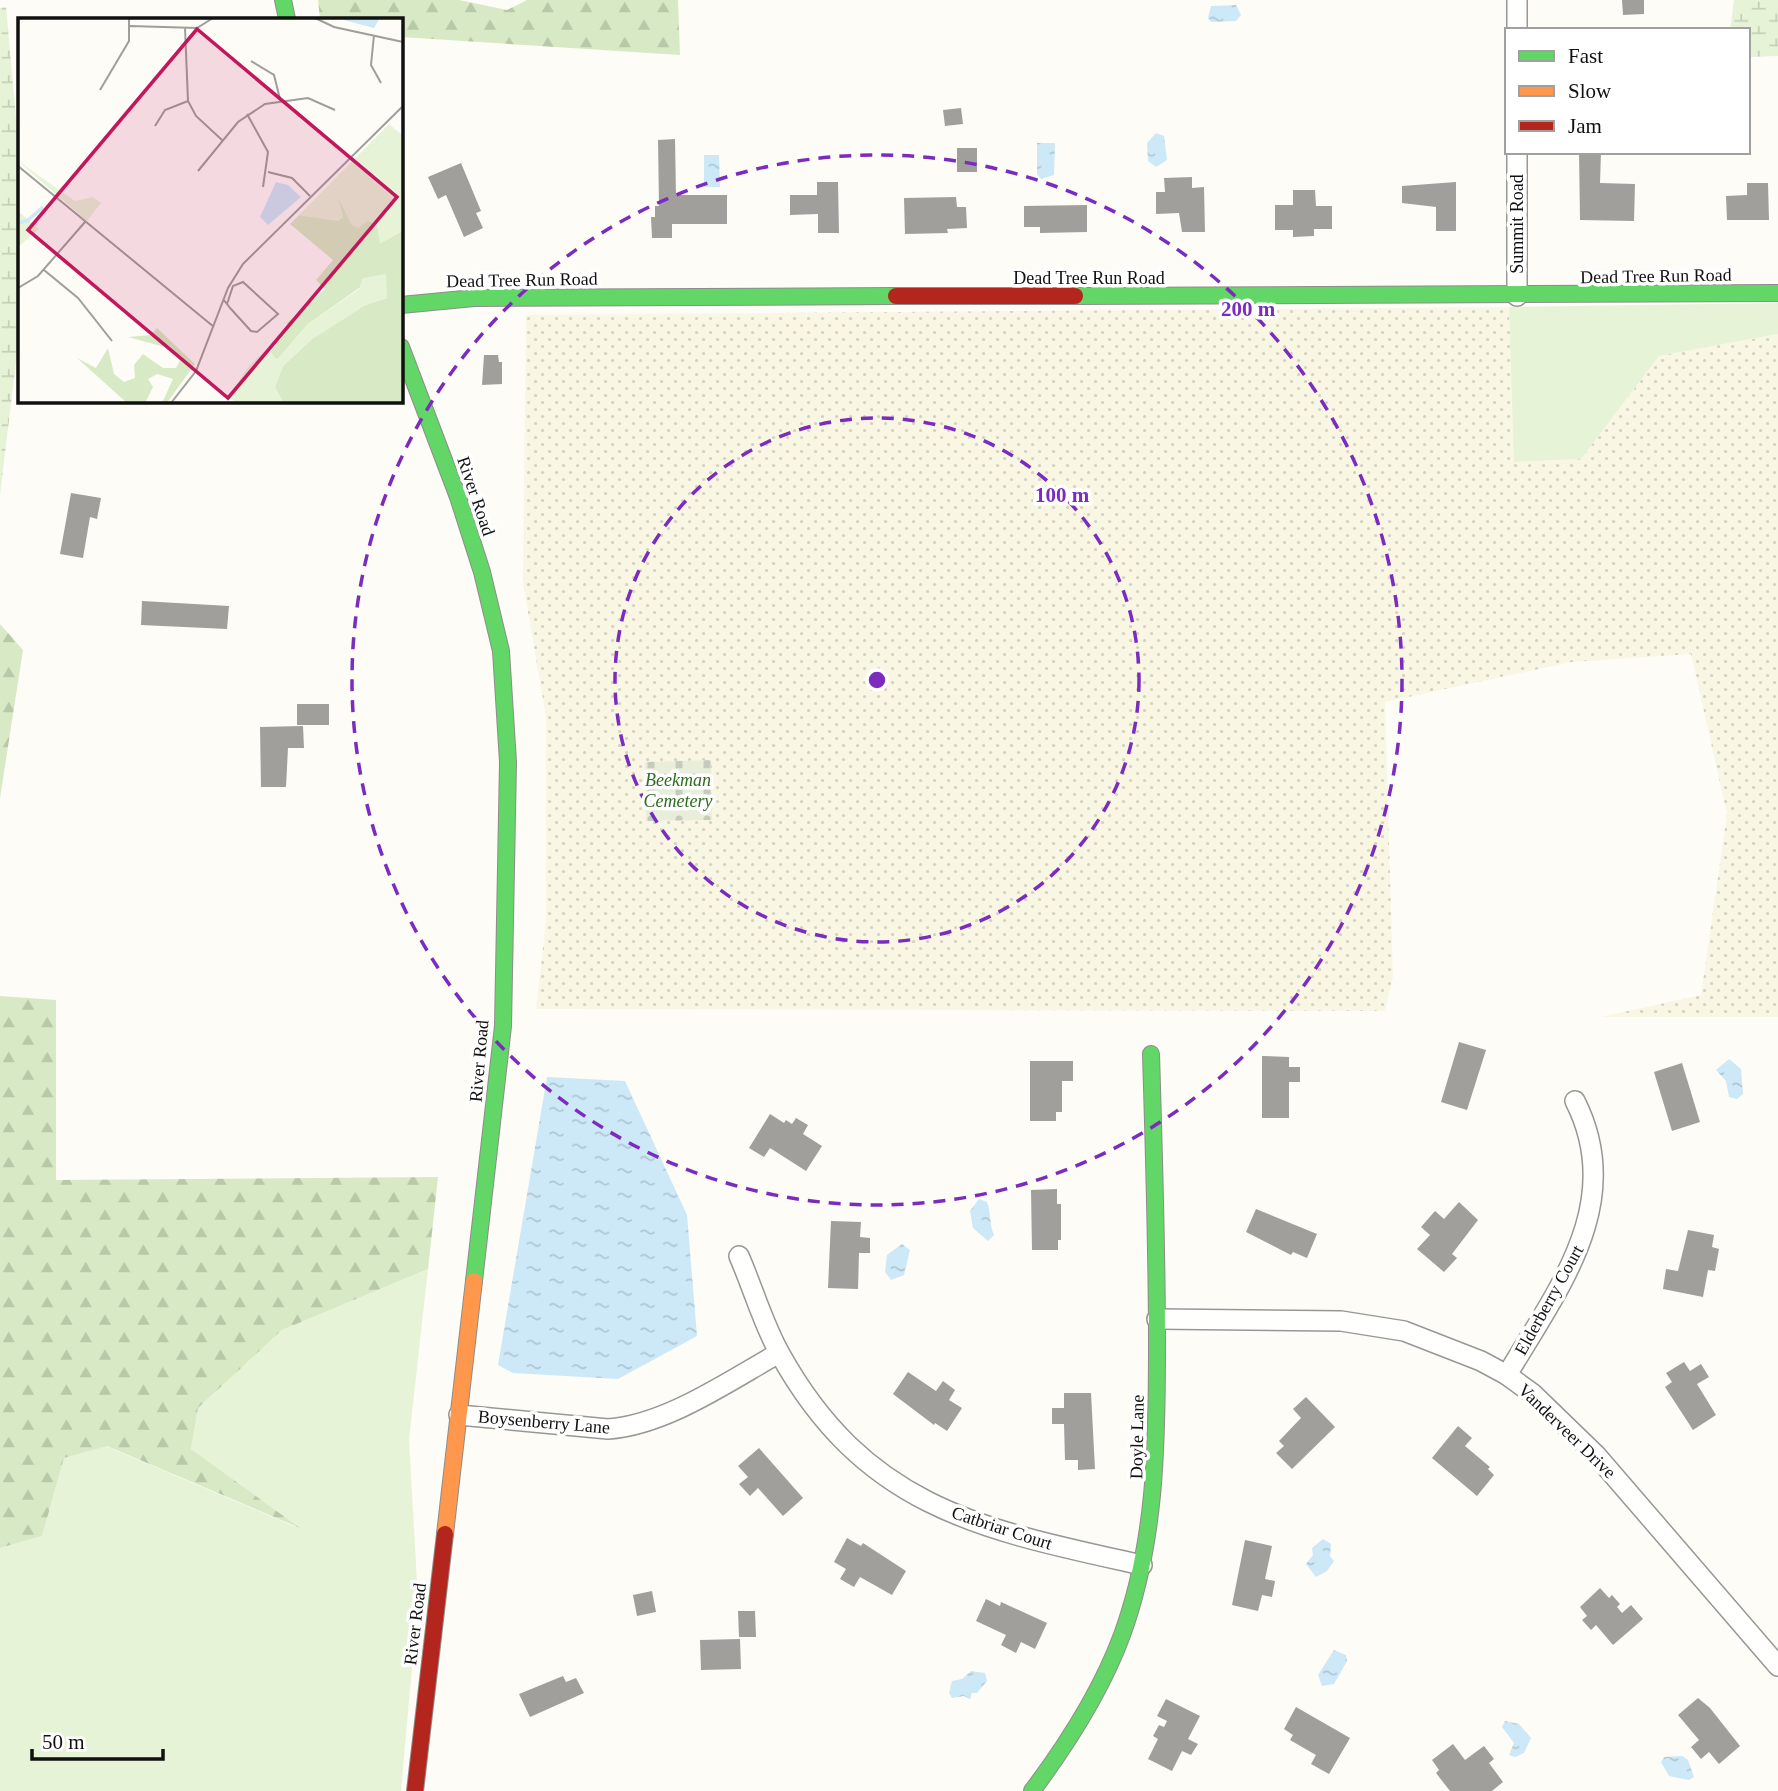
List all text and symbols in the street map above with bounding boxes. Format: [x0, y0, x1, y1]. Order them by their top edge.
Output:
inset map [18, 18, 402, 402]
legend [1505, 28, 1750, 154]
text: Fast [1568, 44, 1603, 68]
text: Slow [1568, 79, 1612, 103]
text: Jam [1568, 114, 1602, 138]
street label: Summit Road [1507, 174, 1527, 274]
street label: Dead Tree Run Road [1580, 265, 1732, 287]
street label: Dead Tree Run Road [1013, 268, 1165, 288]
street label: Dead Tree Run Road [446, 269, 598, 291]
text: 200 m [1221, 297, 1276, 321]
street label: River Road [453, 454, 499, 538]
text: 100 m [1035, 483, 1090, 507]
centre of rings [865, 668, 889, 692]
park label: Beekman Cemetery [644, 770, 712, 811]
street label: River Road [465, 1019, 493, 1103]
street label: Elderberry Court [1511, 1242, 1587, 1358]
street label: Vanderveer Drive [1514, 1380, 1620, 1482]
street label: Doyle Lane [1126, 1395, 1148, 1479]
street label: Boysenberry Lane [477, 1406, 611, 1438]
street label: Catbriar Court [949, 1502, 1055, 1554]
street label: River Road [400, 1582, 430, 1666]
scale bar [32, 1718, 163, 1762]
text: 50 m [42, 1730, 85, 1754]

